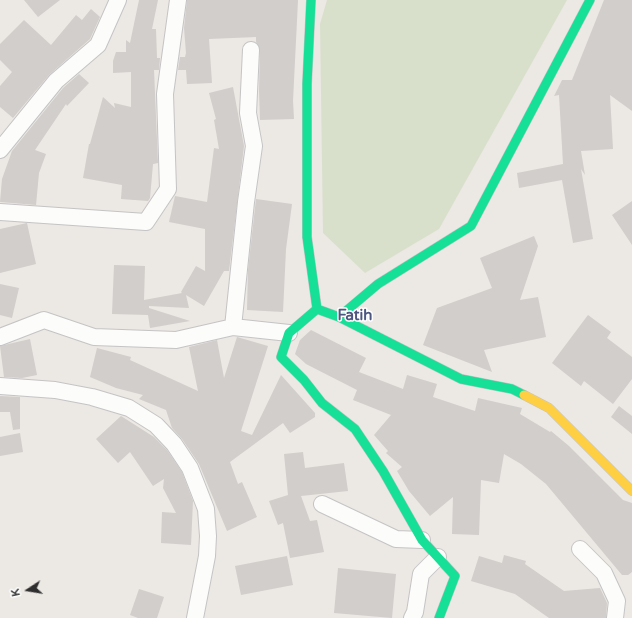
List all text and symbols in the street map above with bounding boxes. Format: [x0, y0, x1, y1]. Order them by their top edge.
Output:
district label: Fatih [338, 307, 372, 325]
north arrow [8, 570, 48, 610]
text: K [9, 588, 23, 598]

